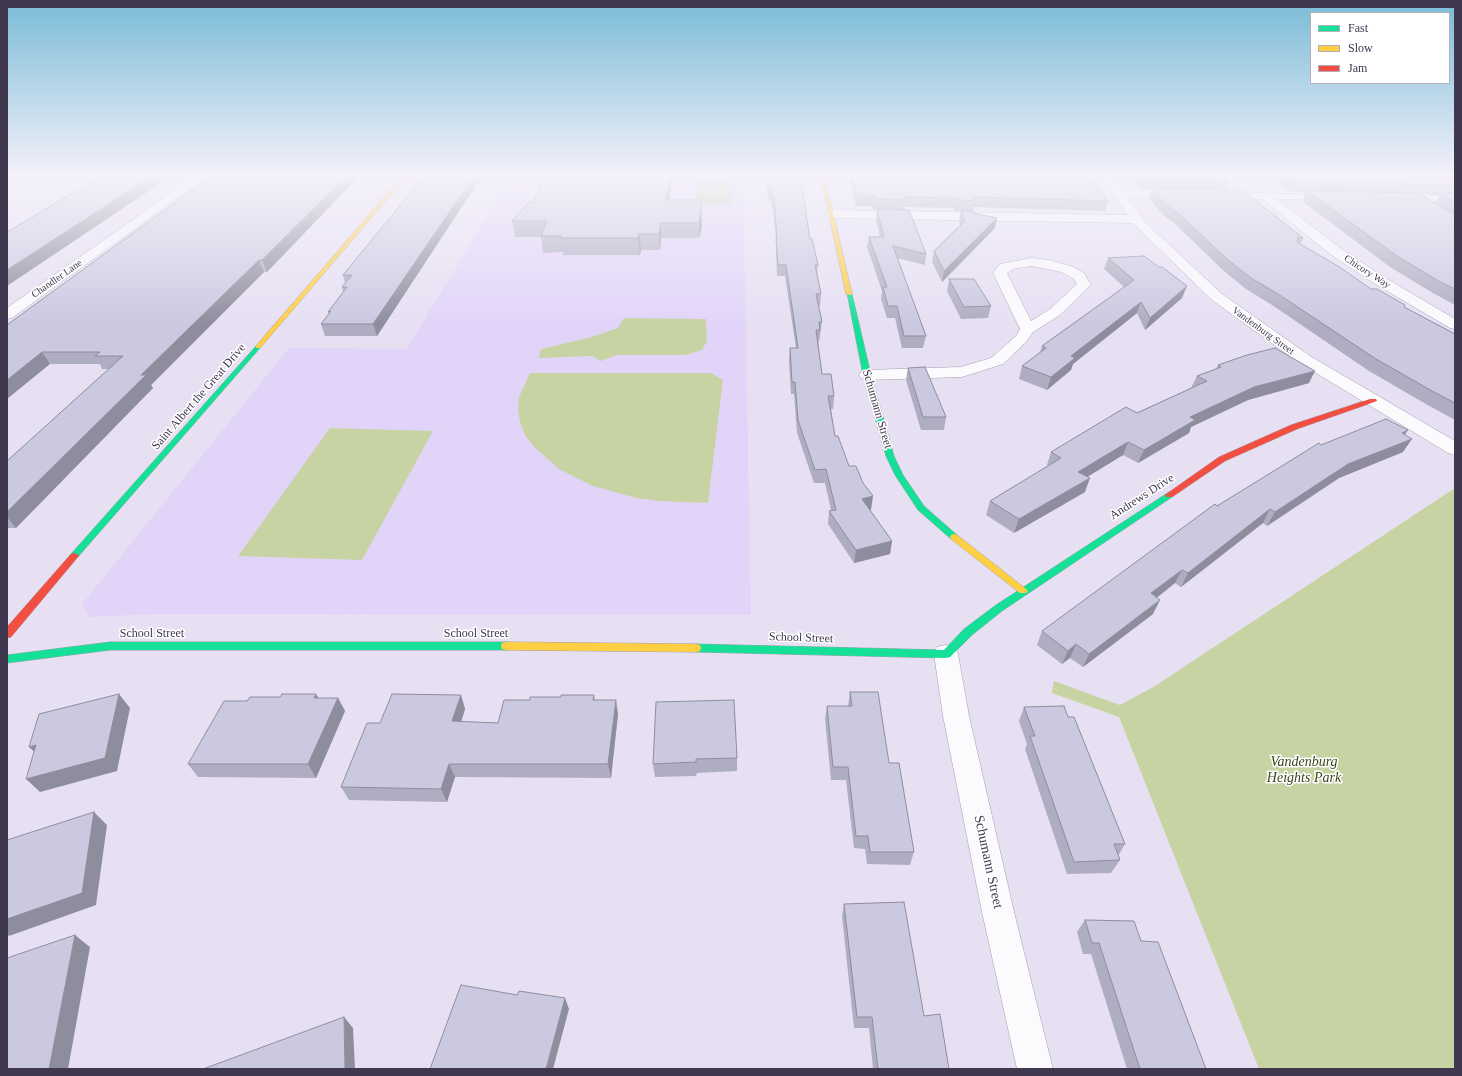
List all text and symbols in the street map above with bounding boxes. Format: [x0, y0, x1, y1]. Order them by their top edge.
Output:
legend [1310, 12, 1450, 84]
text: Fast [1348, 21, 1368, 35]
text: Slow [1348, 41, 1373, 55]
text: Jam [1348, 61, 1367, 75]
street label: Chicory Way [1342, 253, 1392, 291]
street label: Chandler Lane [29, 257, 85, 301]
street label: Vandenburg Street [1230, 304, 1296, 358]
street label: Saint Albert the Great Drive [149, 341, 249, 453]
street label: Schumann Street [859, 368, 895, 450]
street label: Andrews Drive [1107, 471, 1177, 523]
street label: School Street [120, 627, 184, 641]
street label: School Street [444, 627, 508, 641]
street label: School Street [769, 630, 833, 646]
park label: Vandenburg Heights Park [1267, 754, 1341, 786]
street label: Schumann Street [970, 814, 1006, 910]

